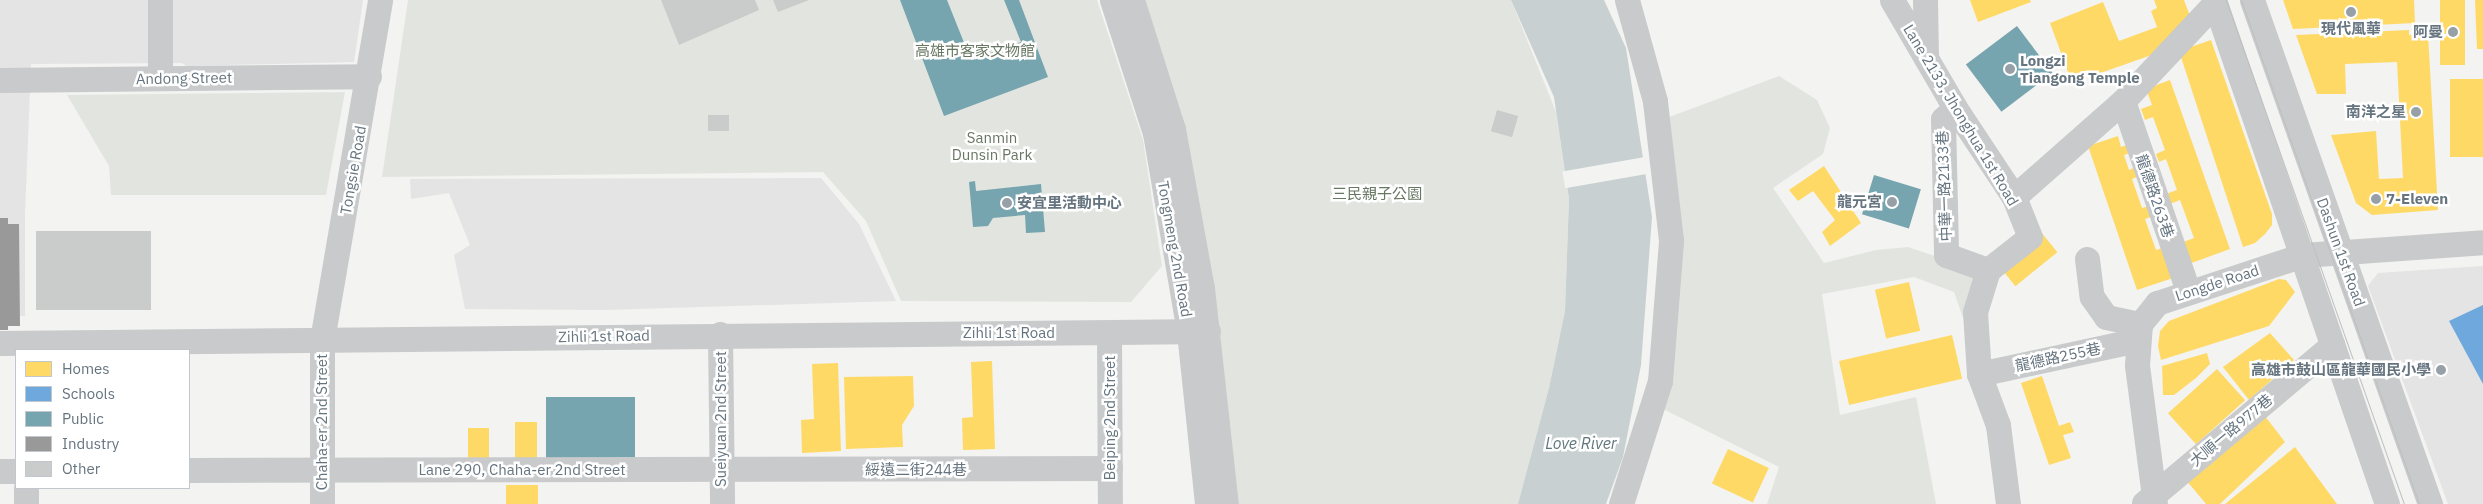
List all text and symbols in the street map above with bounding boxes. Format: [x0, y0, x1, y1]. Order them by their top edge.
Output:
marker: 現代風華 [2345, 6, 2357, 18]
place label: 現代風華 [2321, 20, 2381, 38]
street label: Lane 2133, Jhonghua 1st Road [1900, 21, 2022, 209]
place label: 阿曼 [2413, 23, 2443, 41]
marker: 阿曼 [2447, 26, 2459, 38]
park label: 高雄市客家文物館 [915, 42, 1035, 60]
place label: Longzi Tiangong Temple [2020, 51, 2140, 86]
marker: Longzi Tiangong Temple [2004, 63, 2016, 75]
street label: Andong Street [136, 68, 232, 88]
place label: 南洋之星 [2346, 103, 2406, 121]
marker: 南洋之星 [2410, 106, 2422, 118]
street label: Tongsie Road [336, 124, 370, 216]
park label: Sanmin Dunsin Park [952, 128, 1032, 163]
street label: 中華一路2133巷 [1933, 130, 1955, 242]
street label: 龍德路263巷 [2132, 152, 2178, 240]
street label: Tongmeng 2nd Road [1154, 179, 1196, 319]
park label: 三民親子公園 [1332, 185, 1422, 203]
place label: 7-Eleven [2386, 190, 2448, 208]
place label: 龍元宮 [1837, 193, 1882, 211]
marker: 7-Eleven [2370, 193, 2382, 205]
place label: 安宜里活動中心 [1017, 194, 1122, 212]
street label: Dashun 1st Road [2313, 195, 2369, 309]
marker: 龍元宮 [1886, 196, 1898, 208]
marker: 安宜里活動中心 [1001, 197, 1013, 209]
street label: Longde Road [2173, 261, 2261, 305]
street label: Zihli 1st Road [963, 324, 1055, 342]
street label: Zihli 1st Road [558, 326, 650, 346]
street label: 龍德路255巷 [2014, 339, 2102, 375]
legend [15, 349, 190, 489]
street label: Sueiyuan 2nd Street [712, 351, 730, 487]
street label: Chaha-er 2nd Street [313, 354, 331, 490]
street label: Beiping 2nd Street [1101, 355, 1119, 481]
text: Homes [62, 359, 110, 378]
place label: 高雄市鼓山區龍華國民小學 [2251, 361, 2431, 379]
marker: 高雄市鼓山區龍華國民小學 [2435, 364, 2447, 376]
text: Schools [62, 384, 115, 403]
street label: 大順一路977巷 [2186, 390, 2276, 470]
text: Public [62, 409, 104, 428]
water label: Love River [1545, 433, 1617, 453]
text: Industry [62, 434, 119, 453]
text: Other [62, 459, 100, 478]
street label: Lane 290, Chaha-er 2nd Street [418, 461, 626, 479]
street label: 綏遠二街244巷 [865, 461, 967, 479]

